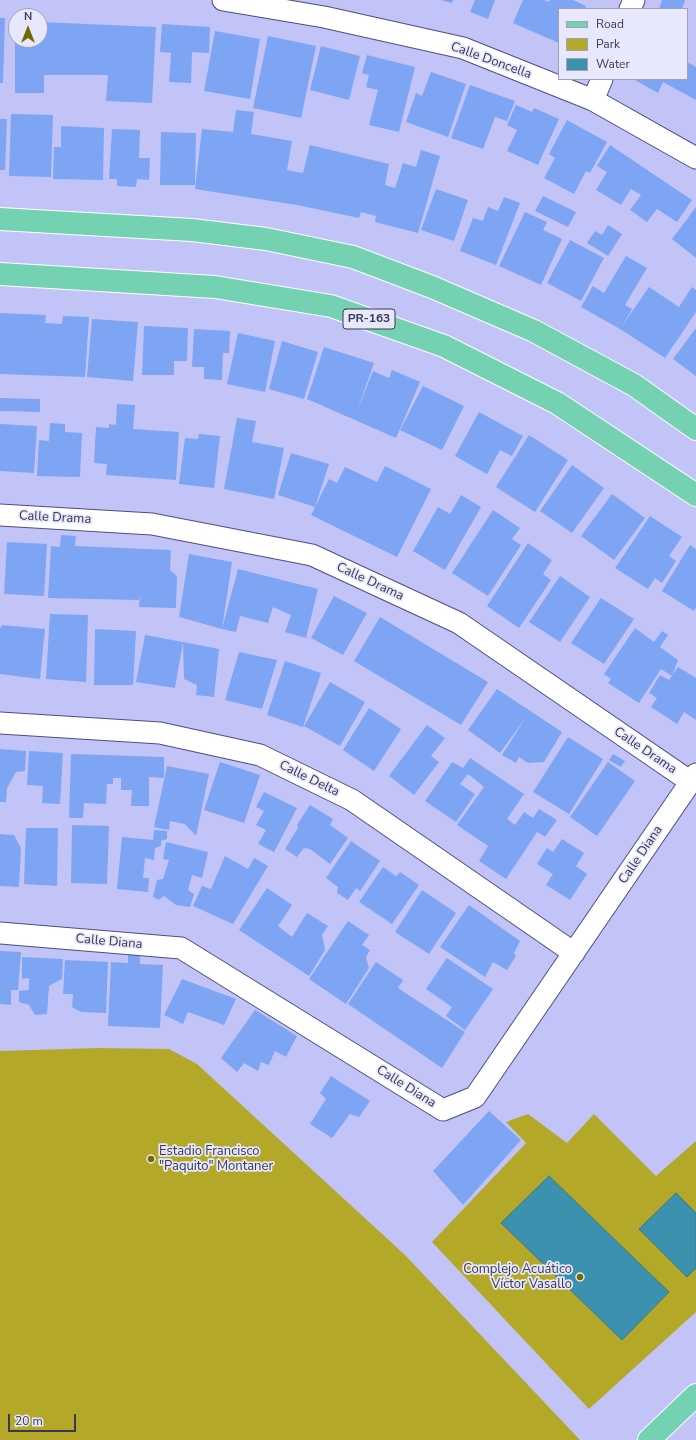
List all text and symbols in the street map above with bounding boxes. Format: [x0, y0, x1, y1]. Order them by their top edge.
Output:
north arrow [8, 8, 48, 48]
legend [558, 8, 688, 80]
text: N [24, 9, 32, 24]
text: Road [596, 16, 624, 32]
text: Park [596, 36, 620, 52]
street label: Calle Doncella [448, 39, 534, 83]
text: Water [596, 56, 630, 72]
road number: PR-163 [343, 309, 395, 329]
street label: Calle Drama [18, 508, 92, 528]
street label: Calle Drama [334, 560, 406, 604]
street label: Calle Drama [611, 724, 679, 778]
street label: Calle Delta [276, 758, 342, 800]
street label: Calle Diana [616, 823, 666, 887]
street label: Calle Diana [75, 931, 143, 953]
street label: Calle Diana [373, 1063, 439, 1111]
place label: Estadio Francisco "Paquito" Montaner [159, 1144, 273, 1175]
marker: Estadio Francisco "Paquito" Montaner [146, 1154, 156, 1164]
place label: Complejo Acuático Víctor Vasallo [463, 1262, 572, 1293]
marker: Complejo Acuático Víctor Vasallo [575, 1272, 585, 1282]
scale bar [10, 1406, 78, 1432]
text: 20 m [15, 1413, 43, 1429]

